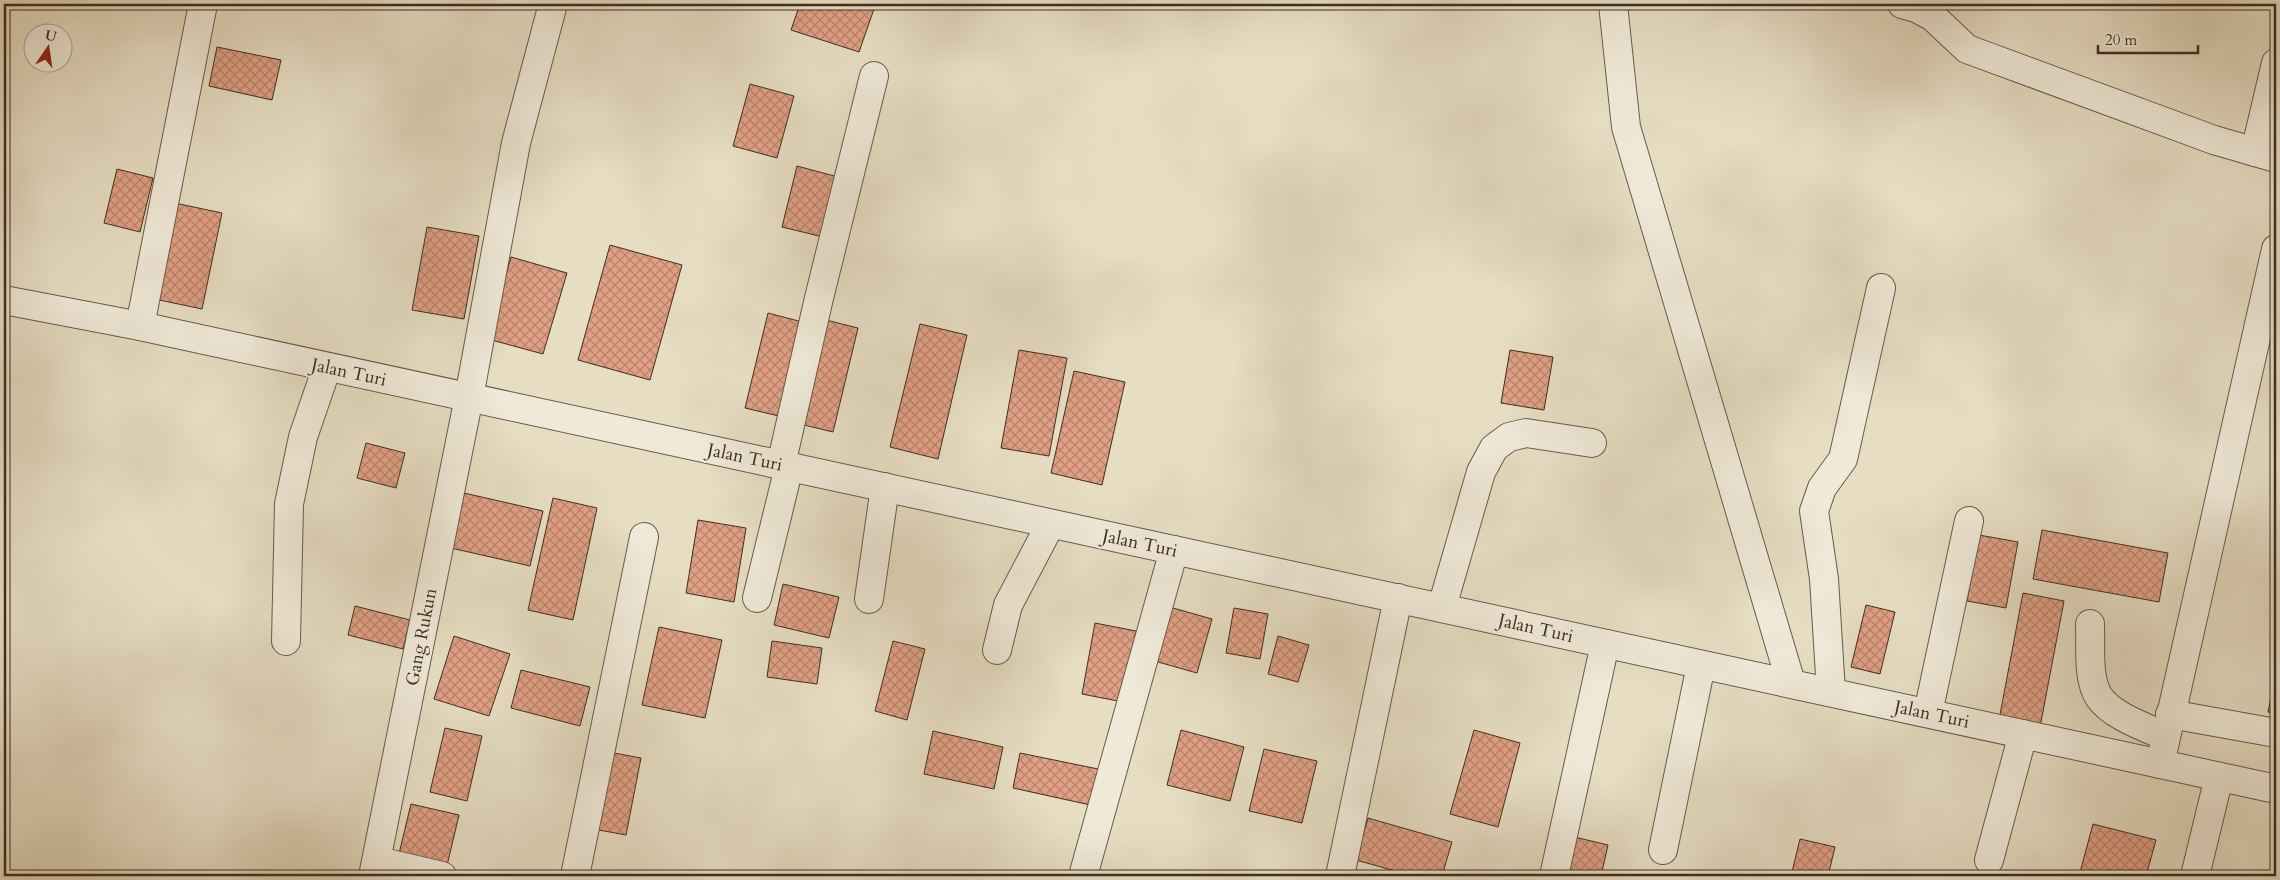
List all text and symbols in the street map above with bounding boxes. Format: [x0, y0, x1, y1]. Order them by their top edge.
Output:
north arrow [22, 22, 72, 72]
scale bar [2098, 22, 2198, 54]
text: U [43, 25, 59, 46]
text: 20 m [2105, 30, 2137, 50]
street label: Jalan Turi [306, 352, 389, 393]
street label: Jalan Turi [702, 437, 785, 478]
street label: Jalan Turi [1097, 523, 1180, 564]
street label: Gang Rukun [400, 585, 443, 688]
street label: Jalan Turi [1493, 607, 1576, 649]
street label: Jalan Turi [1889, 694, 1972, 735]

